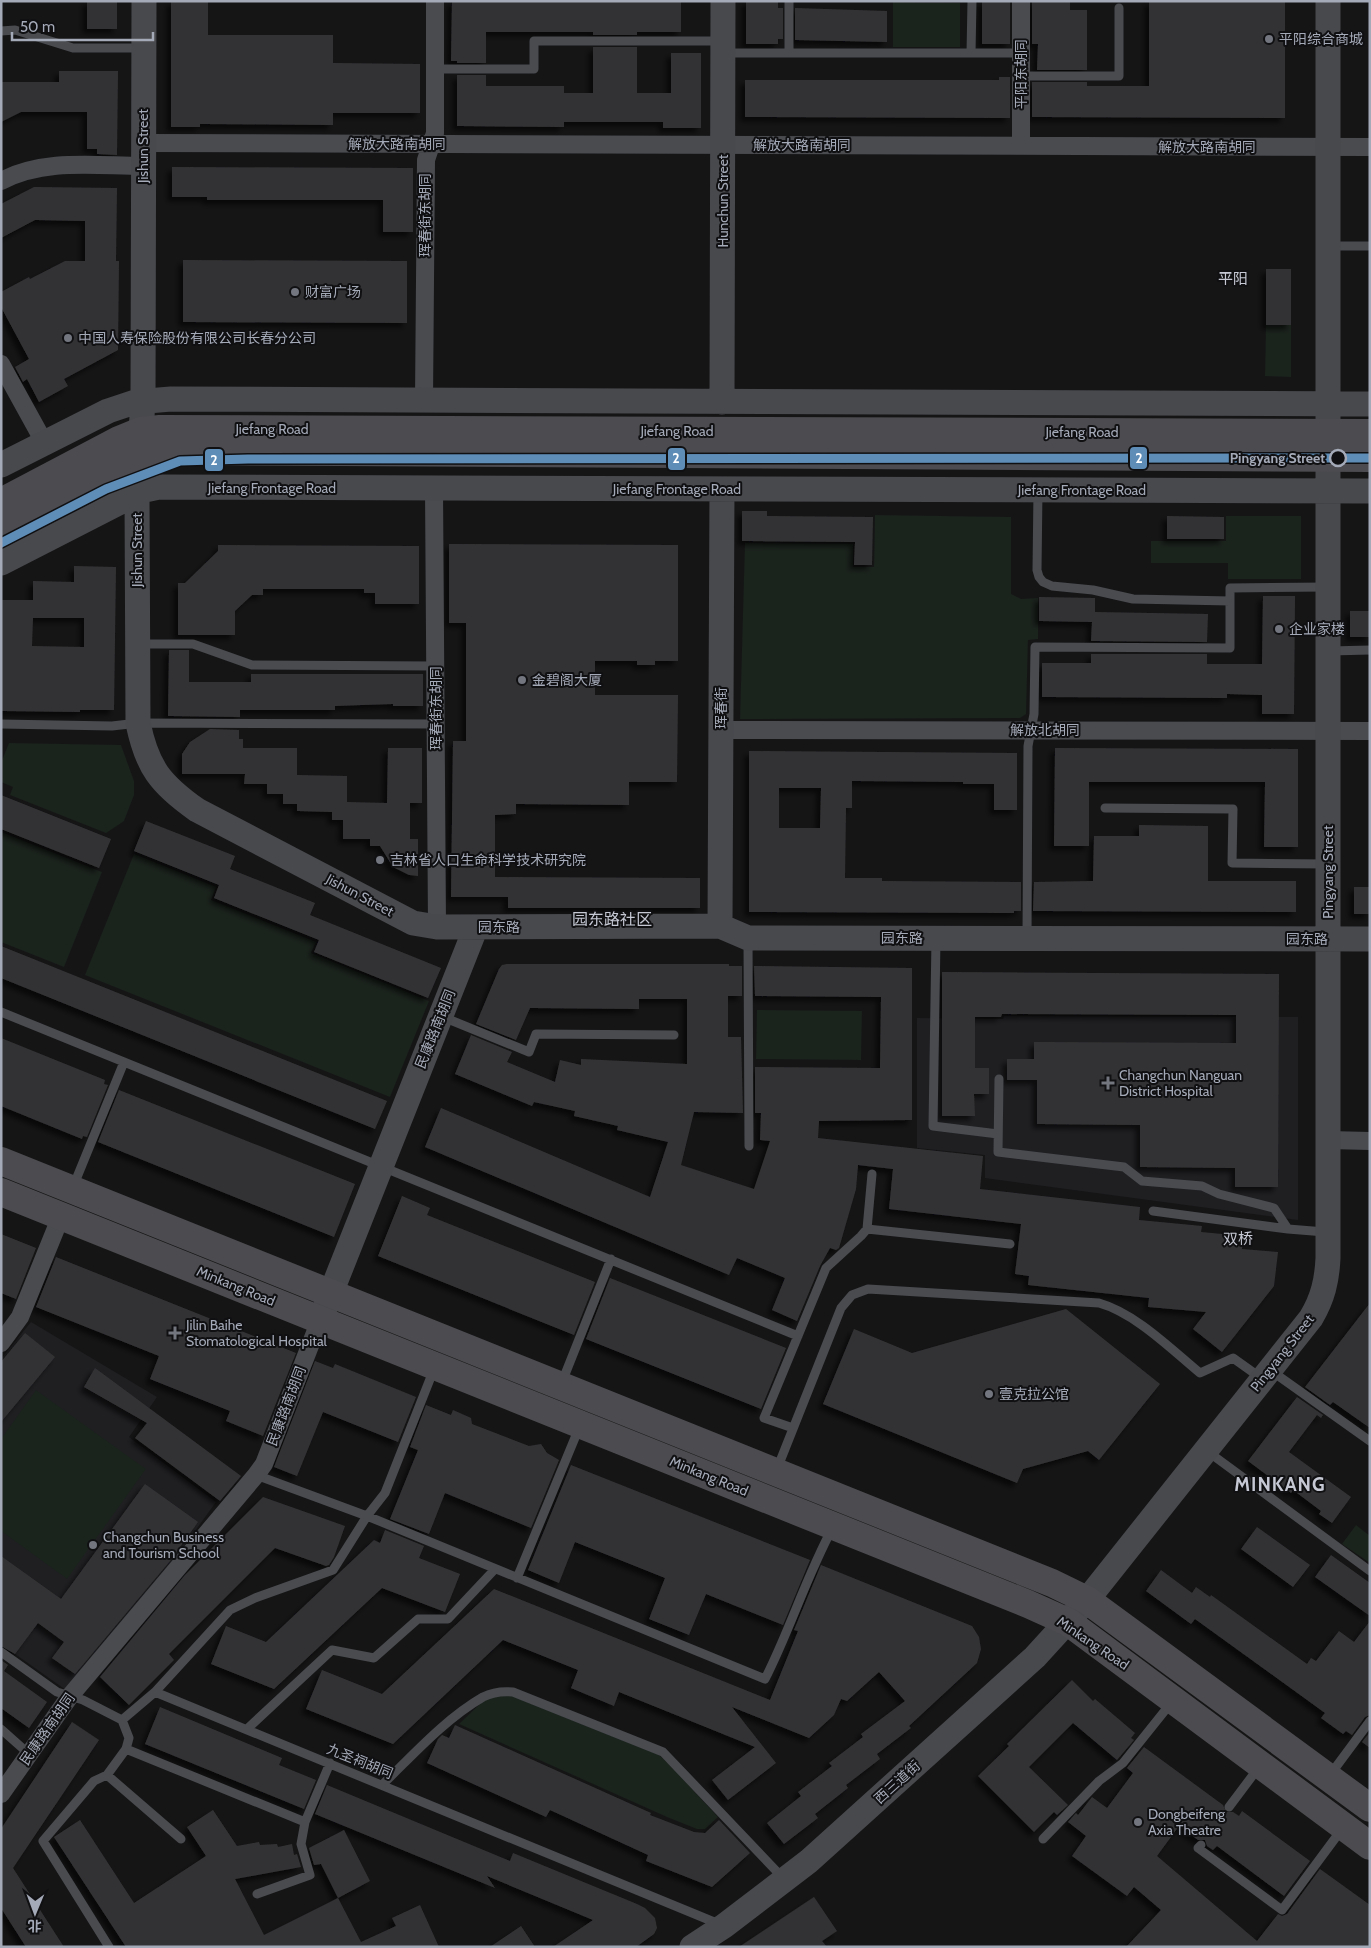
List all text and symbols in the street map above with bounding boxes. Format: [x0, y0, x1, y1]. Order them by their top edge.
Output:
scale bar [12, 10, 154, 42]
text: 50 m [20, 18, 55, 36]
place label: 平阳综合商城 [1279, 30, 1363, 48]
marker: 平阳综合商城 [1263, 33, 1275, 45]
street label: 平阳东胡同 [1012, 39, 1030, 109]
street label: Jishun Street [134, 109, 152, 184]
street label: 解放大路南胡同 [348, 135, 446, 153]
street label: 解放大路南胡同 [753, 136, 851, 154]
street label: 解放大路南胡同 [1158, 138, 1256, 156]
street label: Hunchun Street [714, 154, 732, 248]
street label: 珲春街东胡同 [416, 173, 434, 257]
district label: 平阳 [1218, 270, 1248, 288]
place label: 财富广场 [305, 283, 361, 301]
marker: 财富广场 [289, 286, 301, 298]
place label: 中国人寿保险股份有限公司长春分公司 [78, 329, 316, 347]
marker: 中国人寿保险股份有限公司长春分公司 [62, 332, 74, 344]
street label: Jiefang Road [234, 420, 309, 438]
street label: Jiefang Road [639, 422, 714, 440]
street label: Jiefang Road [1044, 423, 1119, 441]
line badge: 2 [1129, 446, 1148, 470]
line badge: 2 [667, 447, 686, 471]
line badge: 2 [204, 448, 224, 472]
text: 2 [672, 449, 680, 467]
text: 2 [1135, 449, 1143, 467]
place label: Pingyang Street [1230, 449, 1325, 467]
marker: Pingyang Street [1329, 449, 1347, 467]
text: 2 [210, 451, 218, 469]
street label: Jiefang Frontage Road [207, 479, 336, 497]
street label: Jiefang Frontage Road [612, 480, 741, 498]
street label: Jiefang Frontage Road [1017, 481, 1146, 499]
street label: Jishun Street [128, 513, 146, 588]
place label: 企业家楼 [1289, 620, 1345, 638]
marker: 企业家楼 [1273, 623, 1285, 635]
street label: 珲春街东胡同 [427, 666, 445, 750]
place label: 金碧阁大厦 [532, 671, 602, 689]
marker: 金碧阁大厦 [516, 674, 528, 686]
street label: 珲春街 [712, 687, 730, 729]
street label: 解放北胡同 [1010, 721, 1080, 739]
street label: Pingyang Street [1319, 825, 1337, 919]
place label: 吉林省人口生命科学技术研究院 [390, 851, 586, 869]
marker: 吉林省人口生命科学技术研究院 [374, 854, 386, 866]
street label: Jishun Street [322, 869, 397, 920]
district label: 园东路社区 [572, 910, 652, 929]
street label: 园东路 [478, 918, 520, 936]
street label: 园东路 [881, 929, 923, 947]
street label: 园东路 [1286, 930, 1328, 948]
street label: 民康路南胡同 [411, 987, 459, 1071]
place label: Changchun Nanguan District Hospital [1119, 1066, 1242, 1100]
marker: Changchun Nanguan District Hospital [1101, 1076, 1115, 1090]
district label: 双桥 [1223, 1230, 1253, 1248]
street label: Minkang Road [194, 1262, 278, 1310]
street label: Pingyang Street [1246, 1310, 1318, 1395]
place label: Jilin Baihe Stomatological Hospital [185, 1316, 328, 1350]
marker: Jilin Baihe Stomatological Hospital [168, 1326, 182, 1340]
street label: 民康路南胡同 [263, 1364, 309, 1448]
place label: 壹克拉公馆 [999, 1385, 1069, 1403]
marker: 壹克拉公馆 [983, 1388, 995, 1400]
street label: Minkang Road [667, 1452, 751, 1500]
district label: MINKANG [1234, 1473, 1326, 1496]
place label: Changchun Business and Tourism School [103, 1528, 224, 1562]
marker: Changchun Business and Tourism School [87, 1539, 99, 1551]
street label: Minkang Road [1053, 1612, 1133, 1674]
street label: 民康路南胡同 [16, 1689, 78, 1769]
street label: 九圣祠胡同 [324, 1740, 396, 1782]
street label: 西三道街 [870, 1757, 924, 1807]
place label: Dongbeifeng Axia Theatre [1148, 1805, 1226, 1839]
marker: Dongbeifeng Axia Theatre [1132, 1816, 1144, 1828]
north arrow [10, 1888, 60, 1938]
text: 北 [28, 1917, 42, 1935]

